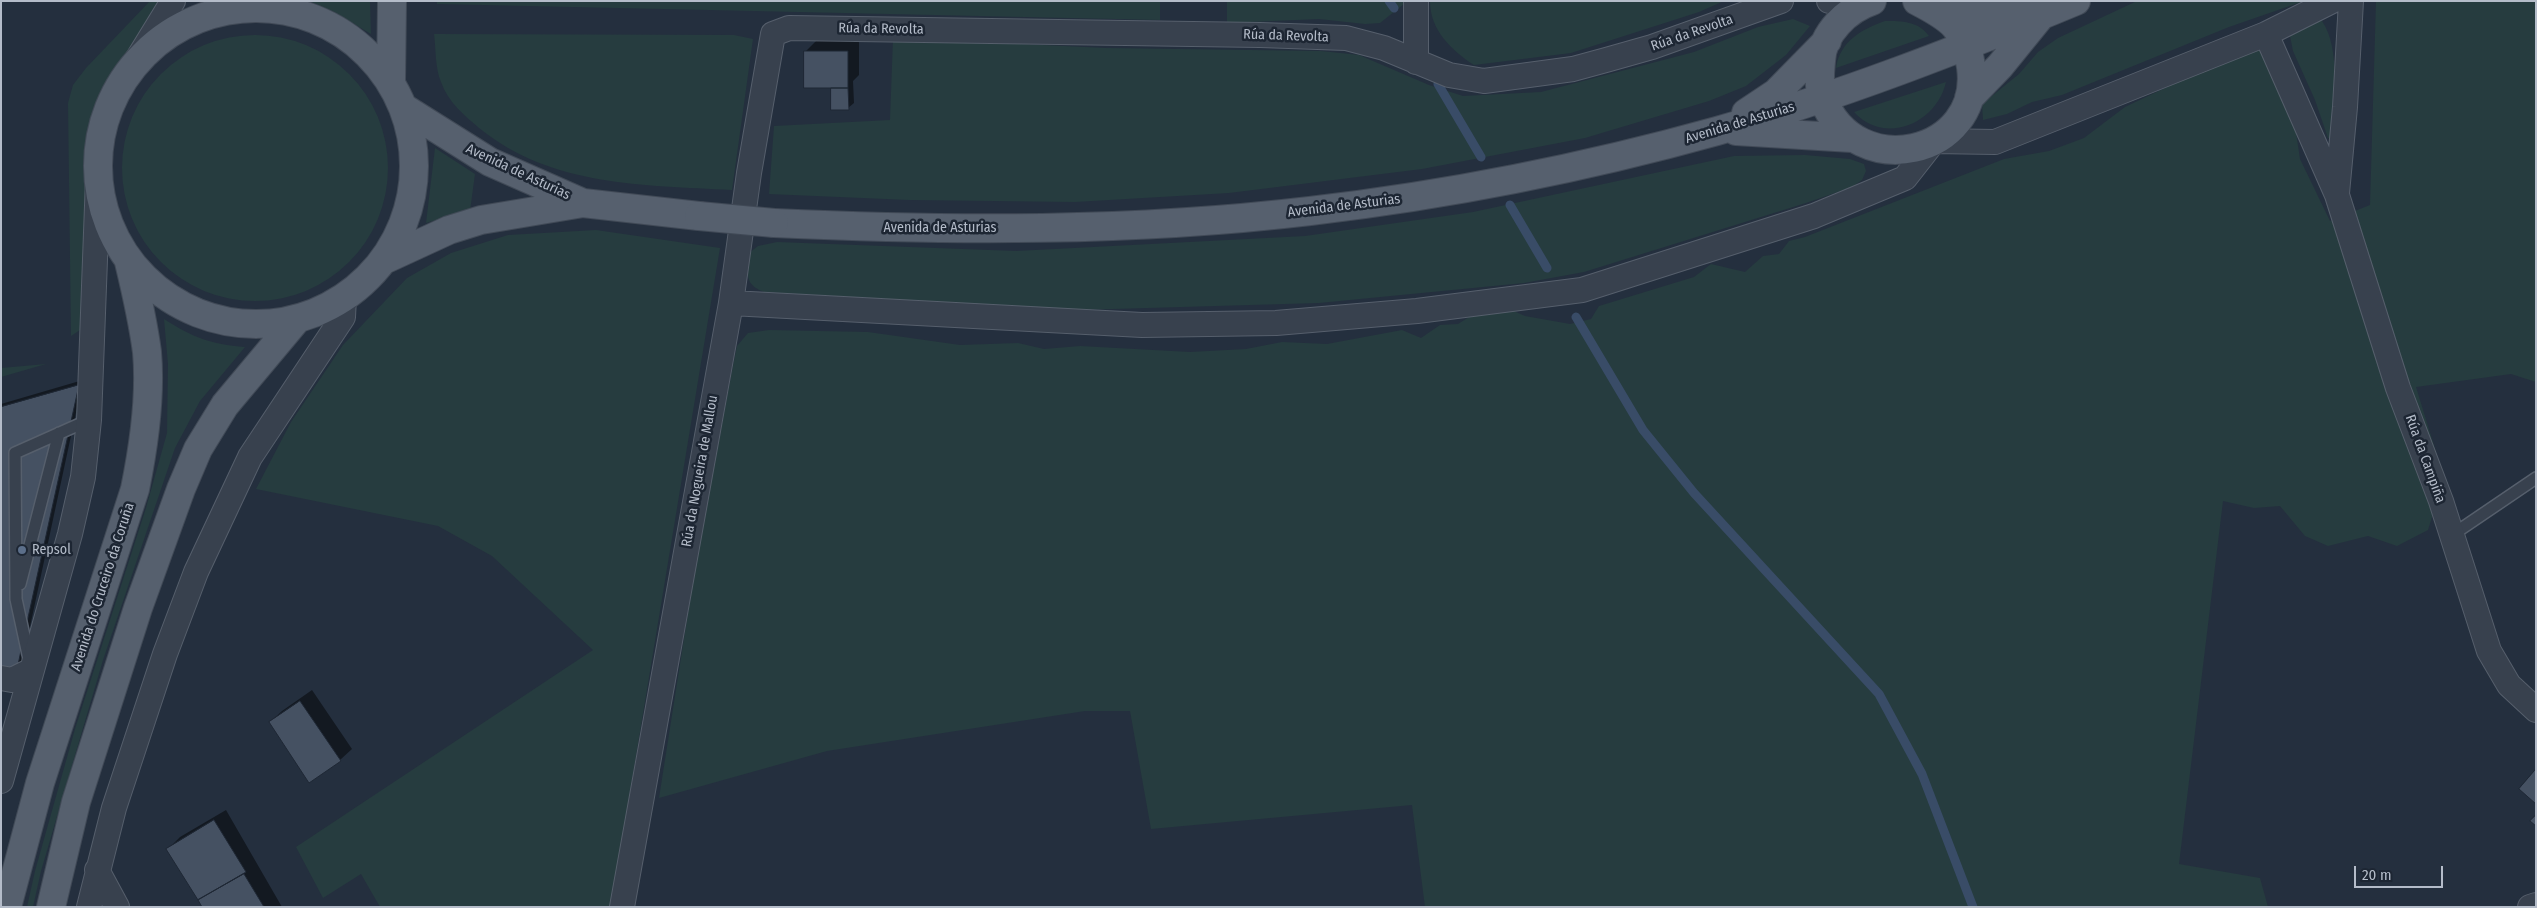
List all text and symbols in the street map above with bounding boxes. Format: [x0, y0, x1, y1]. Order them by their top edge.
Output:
street label: Rúa da Revolta [1649, 11, 1735, 55]
street label: Rúa da Revolta [838, 20, 924, 38]
street label: Rúa da Revolta [1243, 26, 1329, 46]
street label: Avenida de Asturias [1683, 98, 1797, 148]
street label: Avenida de Asturias [463, 140, 573, 204]
street label: Avenida de Asturias [1287, 191, 1401, 221]
street label: Avenida de Asturias [883, 220, 997, 236]
street label: Rúa da Nogueira de Mallou [678, 394, 722, 548]
street label: Rúa da Campiña [2401, 413, 2449, 505]
street label: Avenida do Cruceiro da Coruña [68, 501, 138, 673]
place label: Repsol [32, 542, 71, 558]
marker: Repsol [16, 544, 28, 556]
scale bar [2357, 856, 2446, 888]
text: 20 m [2362, 866, 2392, 884]

